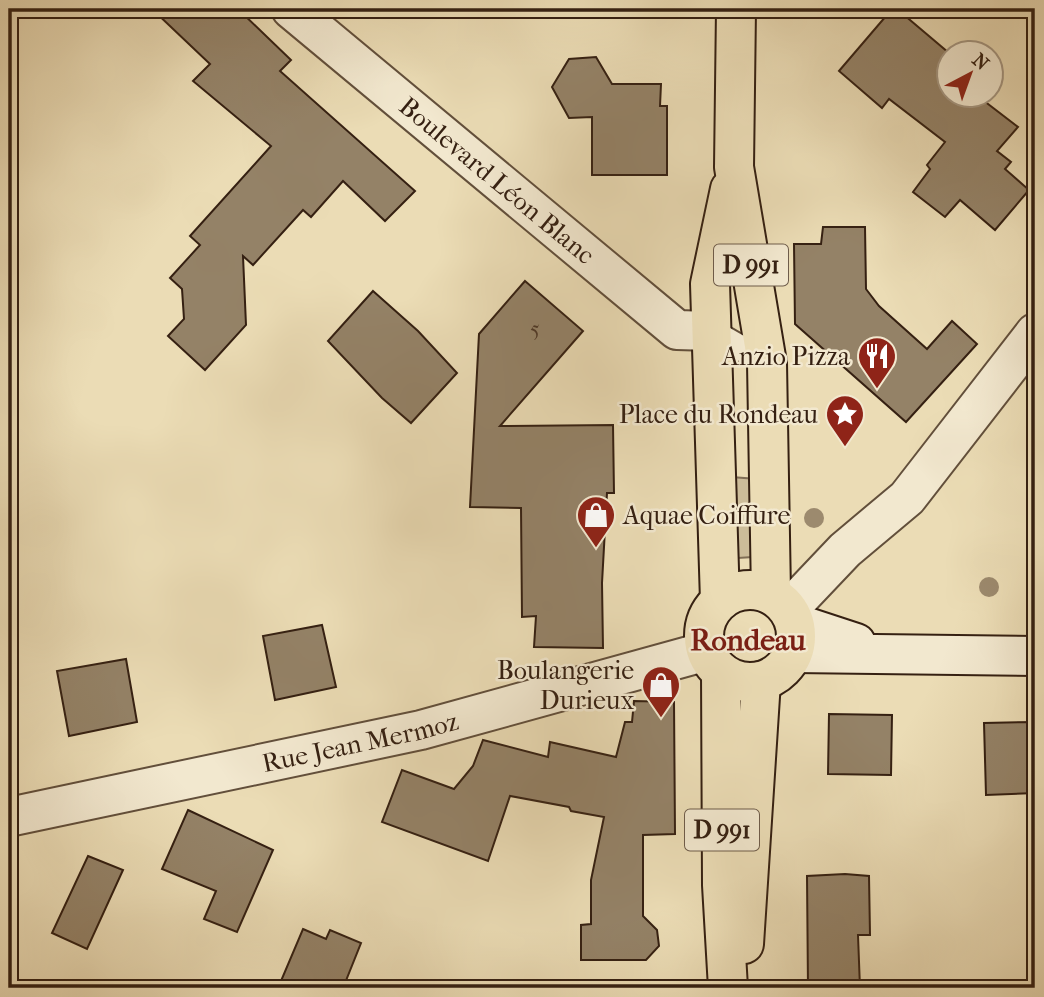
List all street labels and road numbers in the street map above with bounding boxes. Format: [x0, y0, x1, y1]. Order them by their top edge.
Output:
street label: Boulevard Léon Blanc [393, 90, 601, 270]
road number: D 991 [714, 244, 788, 286]
street label: Rue Jean Mermoz [259, 705, 462, 779]
road number: D 991 [685, 810, 759, 850]

